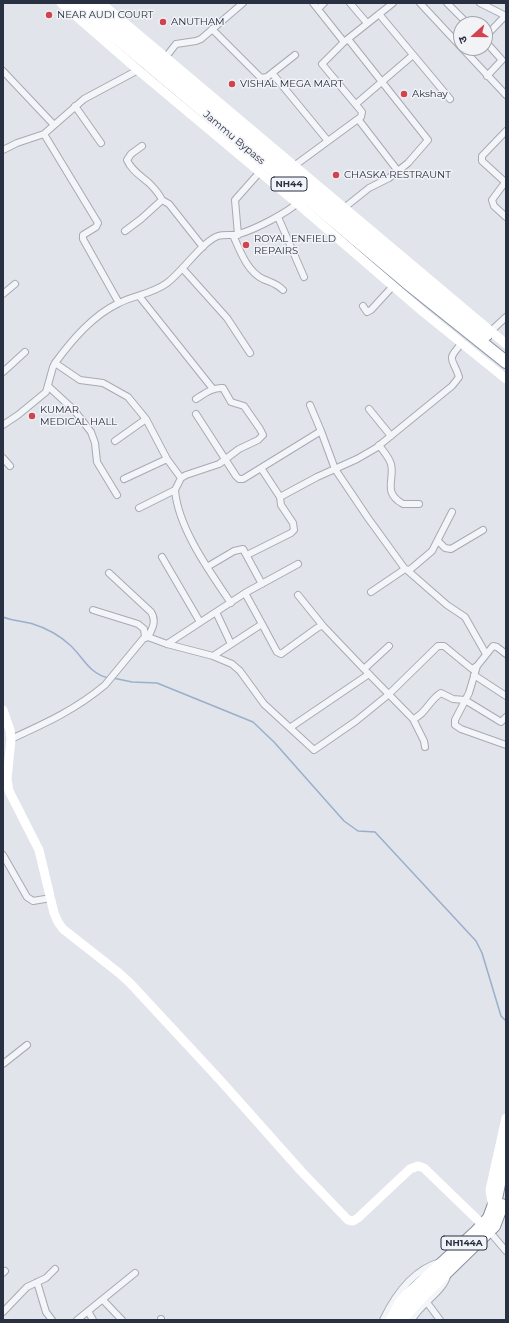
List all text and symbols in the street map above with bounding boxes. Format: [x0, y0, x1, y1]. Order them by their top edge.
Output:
place label: NEAR AUDI COURT [57, 9, 154, 21]
marker: NEAR AUDI COURT [44, 10, 54, 20]
place label: ANUTHAM [171, 16, 225, 28]
north arrow [453, 16, 493, 56]
marker: ANUTHAM [158, 17, 168, 27]
text: उ [455, 34, 470, 45]
place label: VISHAL MEGA MART [240, 78, 343, 90]
marker: VISHAL MEGA MART [227, 79, 237, 89]
place label: Akshay [412, 88, 448, 100]
marker: Akshay [399, 89, 409, 99]
street label: Jammu Bypass [201, 109, 267, 167]
place label: CHASKA RESTRAUNT [344, 169, 451, 181]
marker: CHASKA RESTRAUNT [331, 170, 341, 180]
road number: NH44 [271, 177, 307, 191]
place label: ROYAL ENFIELD REPAIRS [254, 233, 336, 256]
marker: ROYAL ENFIELD REPAIRS [241, 240, 251, 250]
place label: KUMAR MEDICAL HALL [40, 404, 117, 428]
marker: KUMAR MEDICAL HALL [27, 411, 37, 421]
road number: NH144A [441, 1236, 487, 1250]

